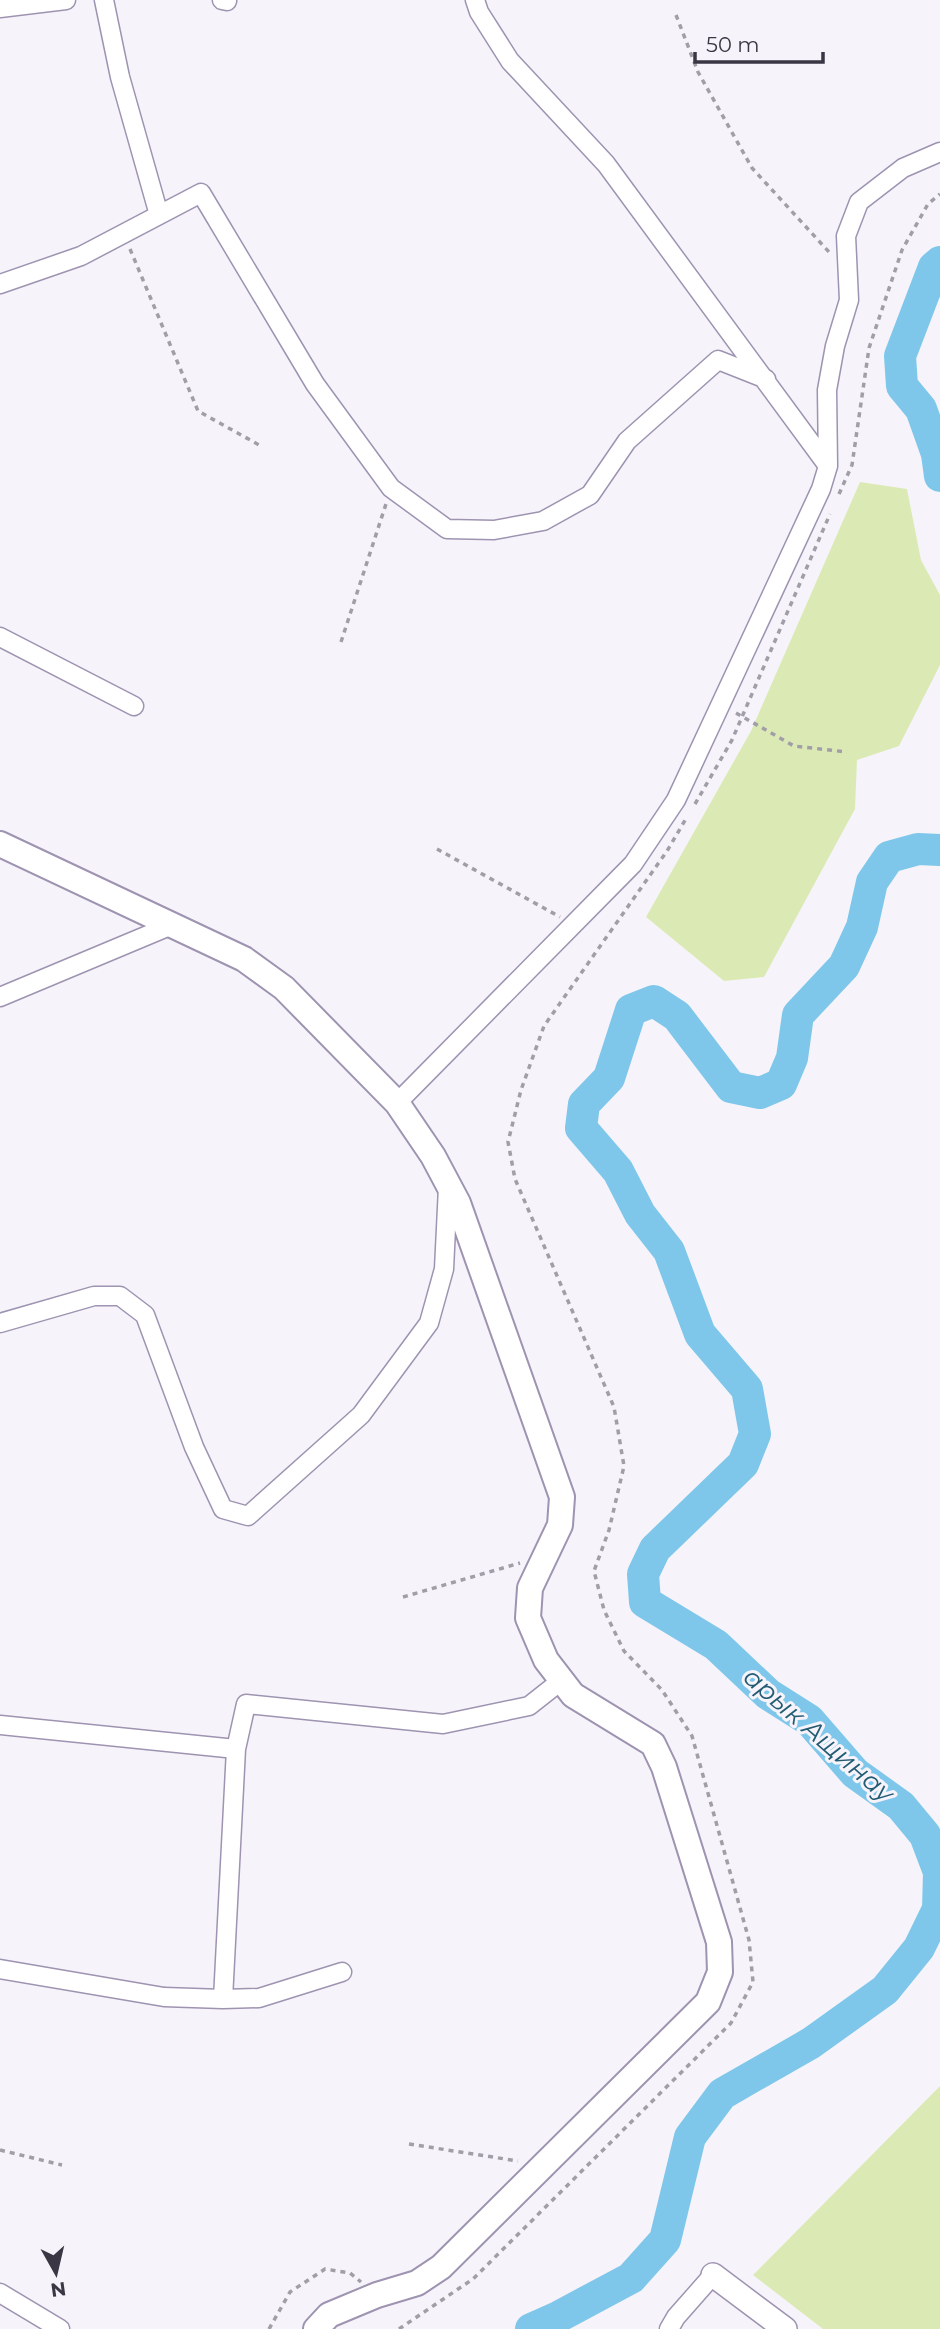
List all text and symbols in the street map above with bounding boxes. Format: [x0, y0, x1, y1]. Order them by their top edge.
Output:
scale bar [695, 21, 823, 65]
text: 50 m [706, 32, 760, 57]
water label: арык Ащинау [737, 1661, 902, 1810]
north arrow [21, 2238, 91, 2308]
text: N [49, 2277, 68, 2302]

